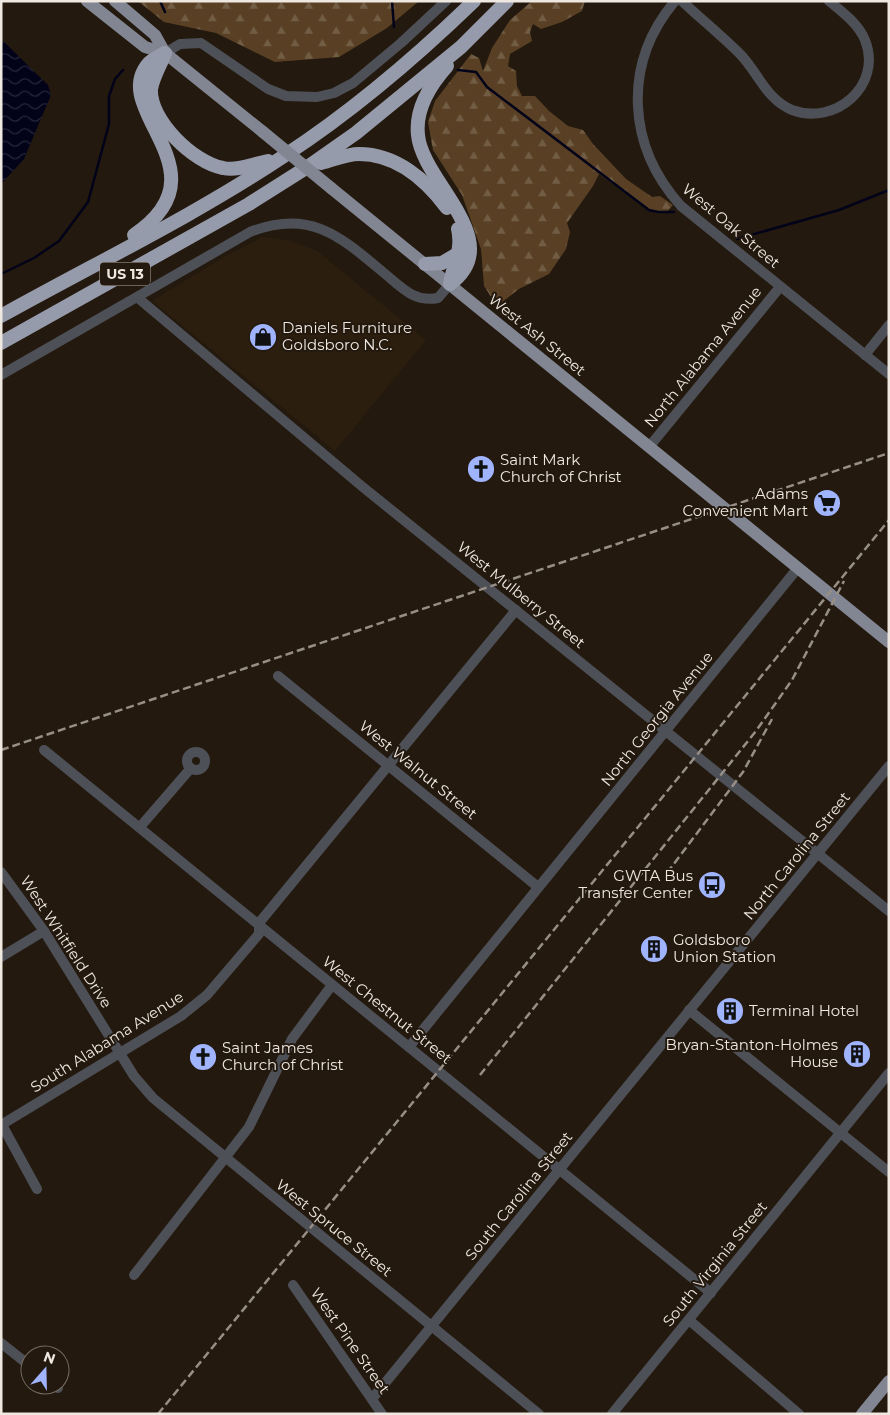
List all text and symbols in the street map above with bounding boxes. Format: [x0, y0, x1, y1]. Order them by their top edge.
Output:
street label: West Oak Street [679, 179, 784, 272]
road number: US 13 [100, 262, 150, 286]
street label: North Alabama Avenue [640, 282, 765, 431]
street label: West Ash Street [485, 290, 590, 380]
place label: Daniels Furniture Goldsboro N.C. [282, 318, 412, 354]
shop icon: Daniels Furniture Goldsboro N.C. [248, 322, 278, 352]
place label: Saint Mark Church of Christ [500, 450, 622, 486]
church icon: Saint Mark Church of Christ [466, 454, 496, 484]
place label: Adams Convenient Mart [682, 484, 808, 520]
supermarket icon: Adams Convenient Mart [812, 488, 842, 518]
street label: West Mulberry Street [453, 537, 589, 652]
street label: North Georgia Avenue [596, 648, 717, 790]
street label: West Walnut Street [355, 716, 481, 823]
street label: North Carolina Street [739, 788, 854, 923]
place label: GWTA Bus Transfer Center [579, 866, 693, 902]
bus stop icon: GWTA Bus Transfer Center [697, 870, 727, 900]
street label: West Whitfield Drive [16, 872, 116, 1012]
place label: Goldsboro Union Station [673, 930, 776, 966]
building icon: Goldsboro Union Station [639, 934, 669, 964]
street label: West Chestnut Street [319, 952, 456, 1068]
street label: South Alabama Avenue [27, 987, 187, 1096]
building icon: Terminal Hotel [715, 996, 745, 1026]
place label: Terminal Hotel [749, 1001, 859, 1020]
place label: Bryan-Stanton-Holmes House [665, 1035, 838, 1071]
place label: Saint James Church of Christ [222, 1038, 344, 1074]
building icon: Bryan-Stanton-Holmes House [842, 1039, 872, 1069]
church icon: Saint James Church of Christ [188, 1042, 218, 1072]
street label: South Carolina Street [461, 1128, 576, 1264]
street label: West Spruce Street [272, 1175, 396, 1280]
street label: South Virginia Street [658, 1197, 771, 1330]
street label: West Pine Street [307, 1284, 394, 1398]
north arrow [20, 1345, 70, 1395]
text: N [41, 1347, 58, 1368]

